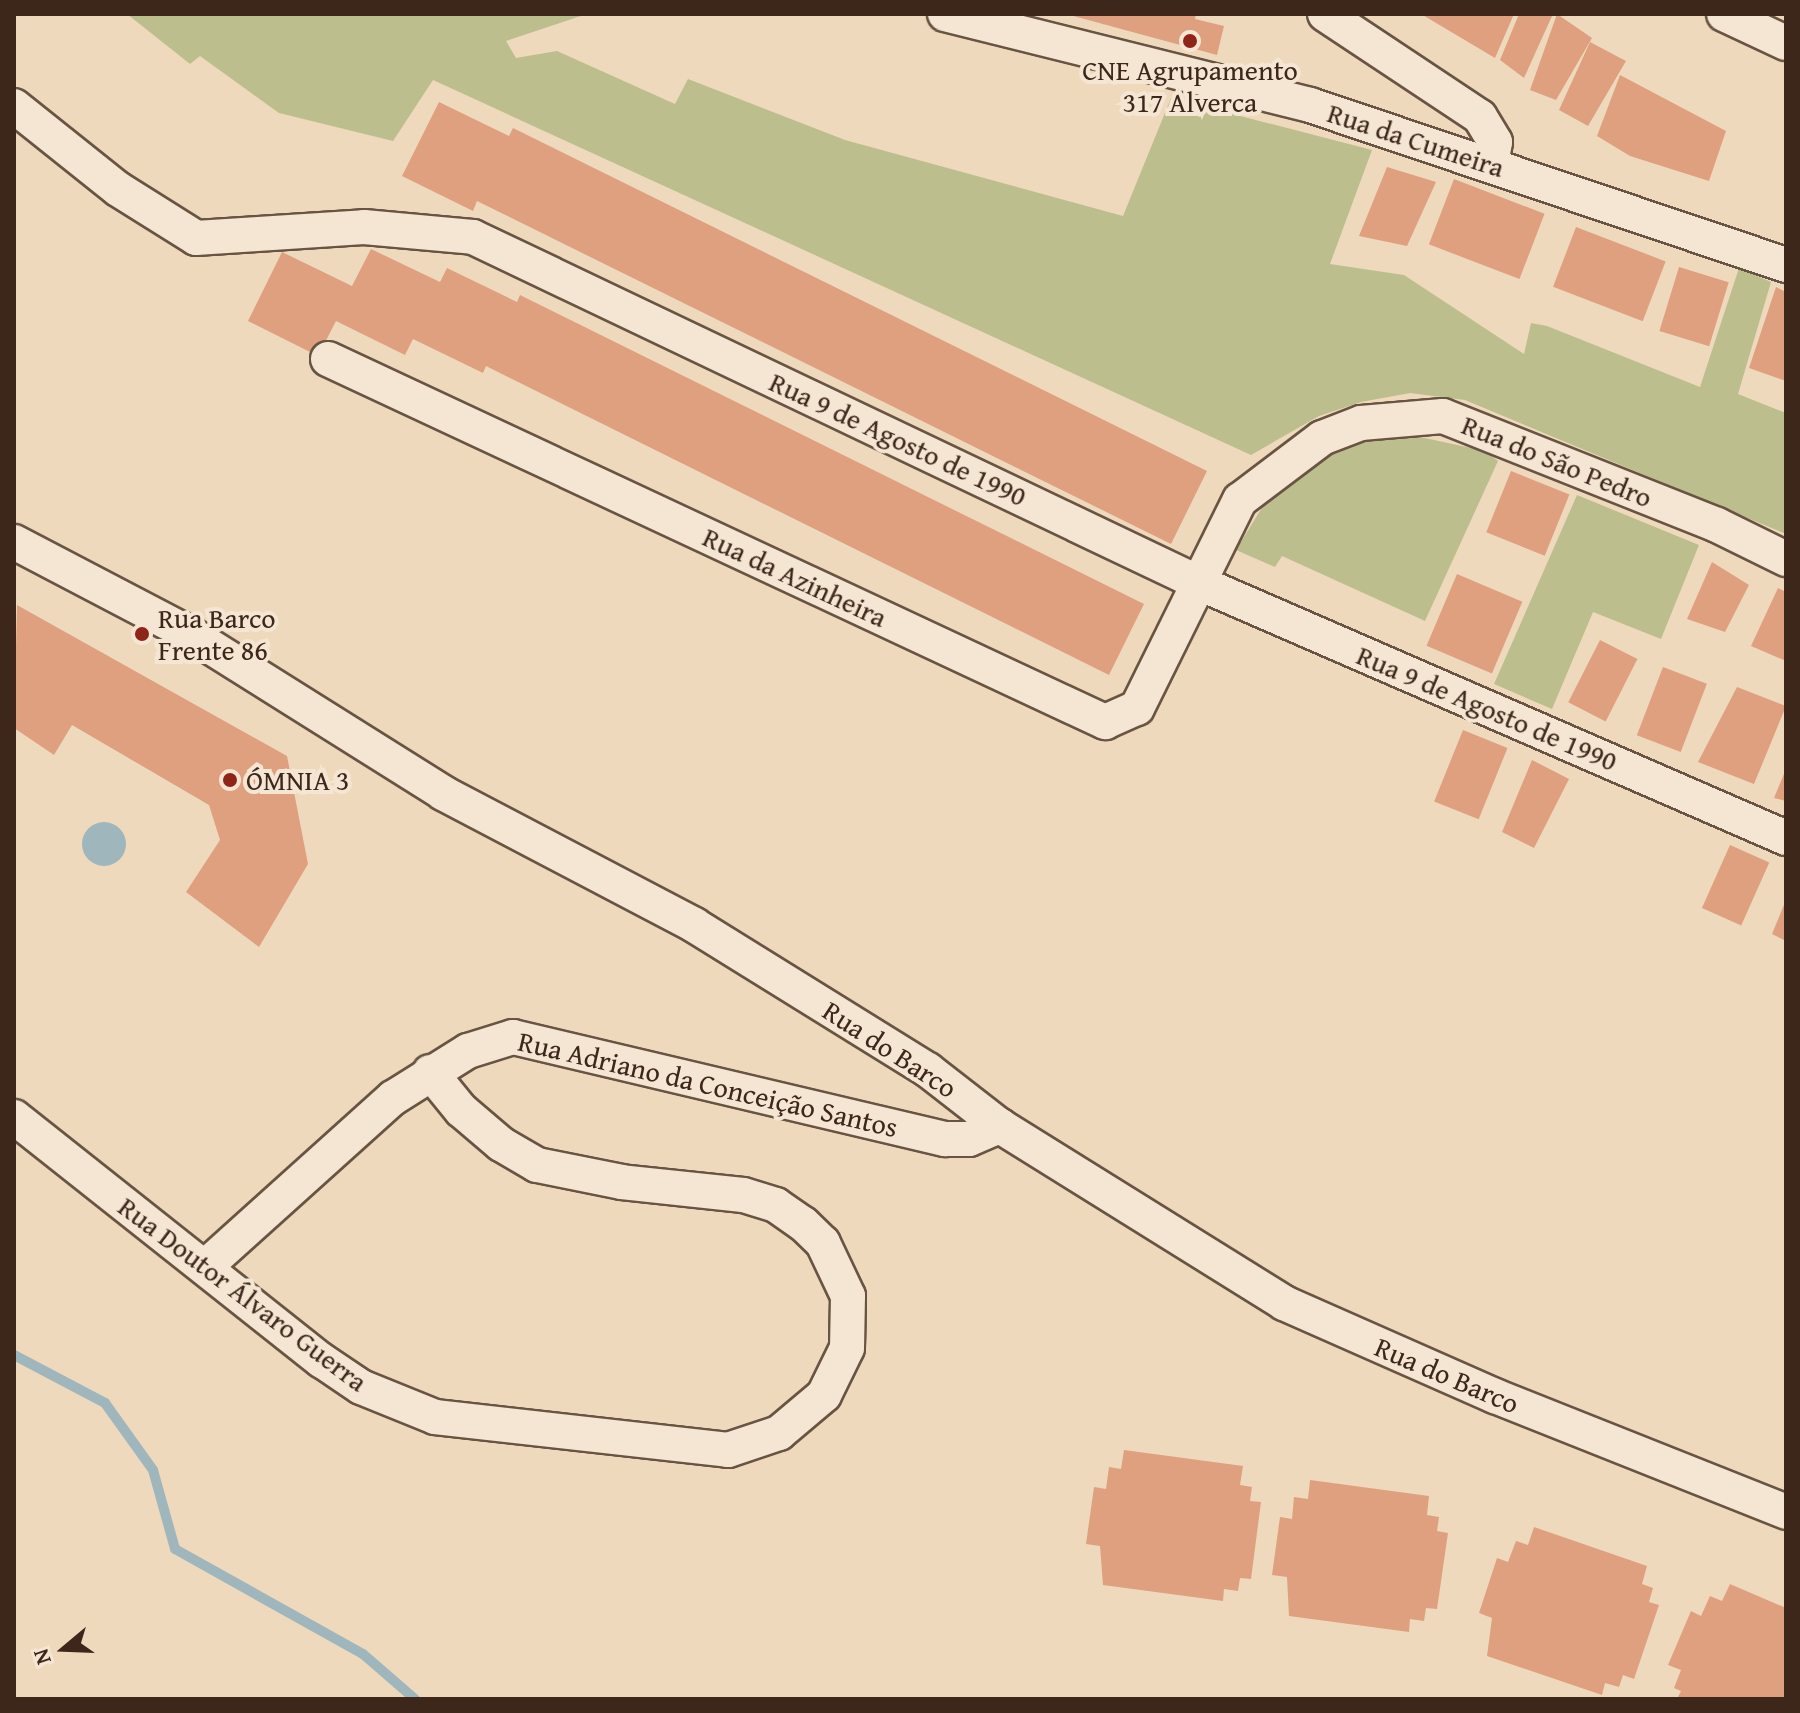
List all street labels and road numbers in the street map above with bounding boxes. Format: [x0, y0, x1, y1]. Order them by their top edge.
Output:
street label: Rua da Cumeira [1323, 96, 1509, 184]
street label: Rua 9 de Agosto de 1990 [764, 365, 1032, 513]
street label: Rua do São Pedro [1457, 408, 1657, 514]
street label: Rua da Azinheira [698, 520, 892, 634]
street label: Rua 9 de Agosto de 1990 [1352, 638, 1622, 778]
street label: Rua do Barco [817, 993, 963, 1105]
street label: Rua Adriano da Conceição Santos [515, 1024, 901, 1144]
street label: Rua Doutor Álvaro Guerra [112, 1189, 374, 1399]
street label: Rua do Barco [1370, 1330, 1524, 1420]

